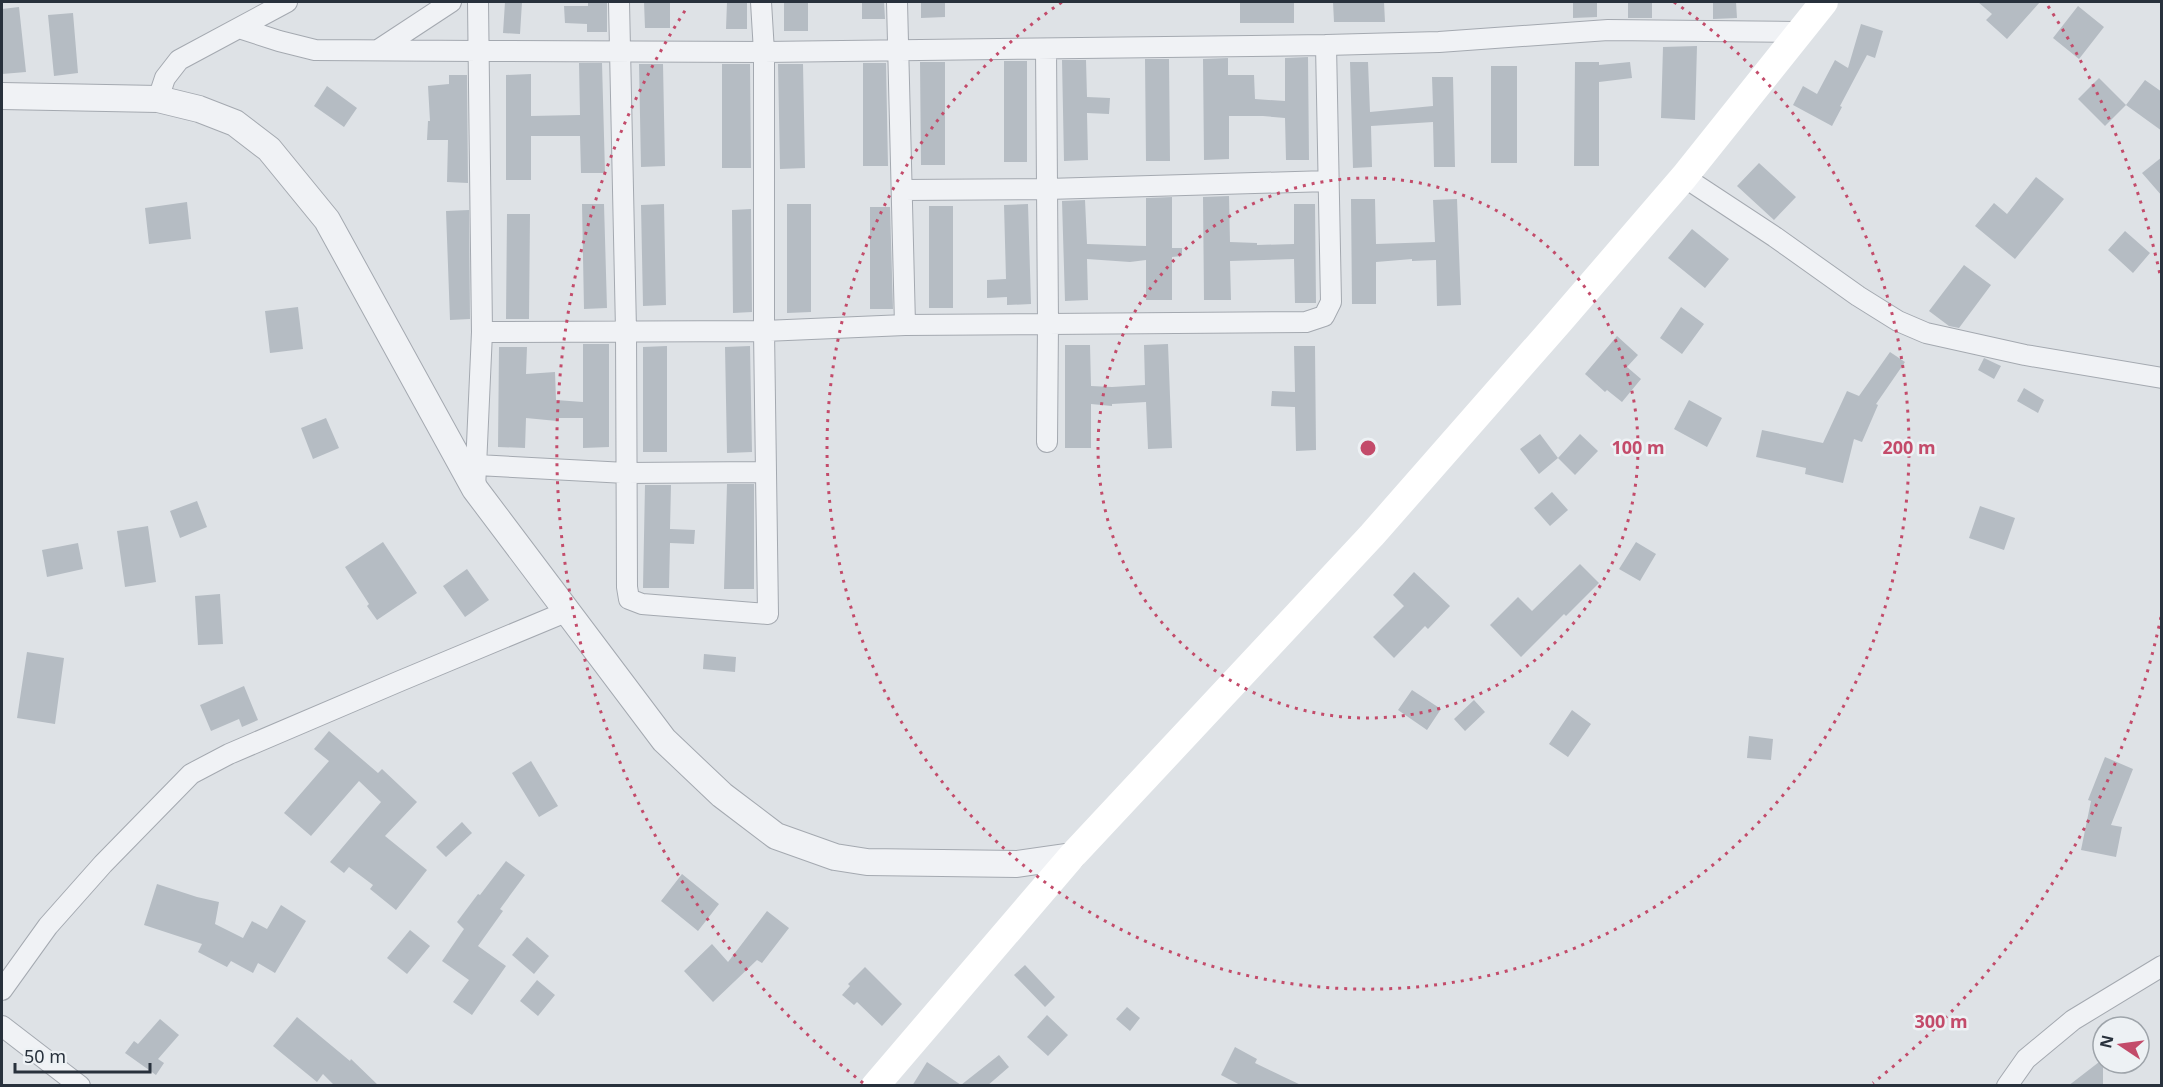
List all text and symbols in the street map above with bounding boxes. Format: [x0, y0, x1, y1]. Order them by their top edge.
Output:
text: 100 m [1611, 435, 1665, 459]
text: 200 m [1882, 435, 1936, 459]
centre of rings [1358, 438, 1378, 458]
text: 300 m [1914, 1009, 1968, 1033]
north arrow [2091, 1015, 2151, 1075]
text: N [2094, 1033, 2119, 1050]
scale bar [15, 1036, 150, 1074]
text: 50 m [24, 1044, 66, 1068]

